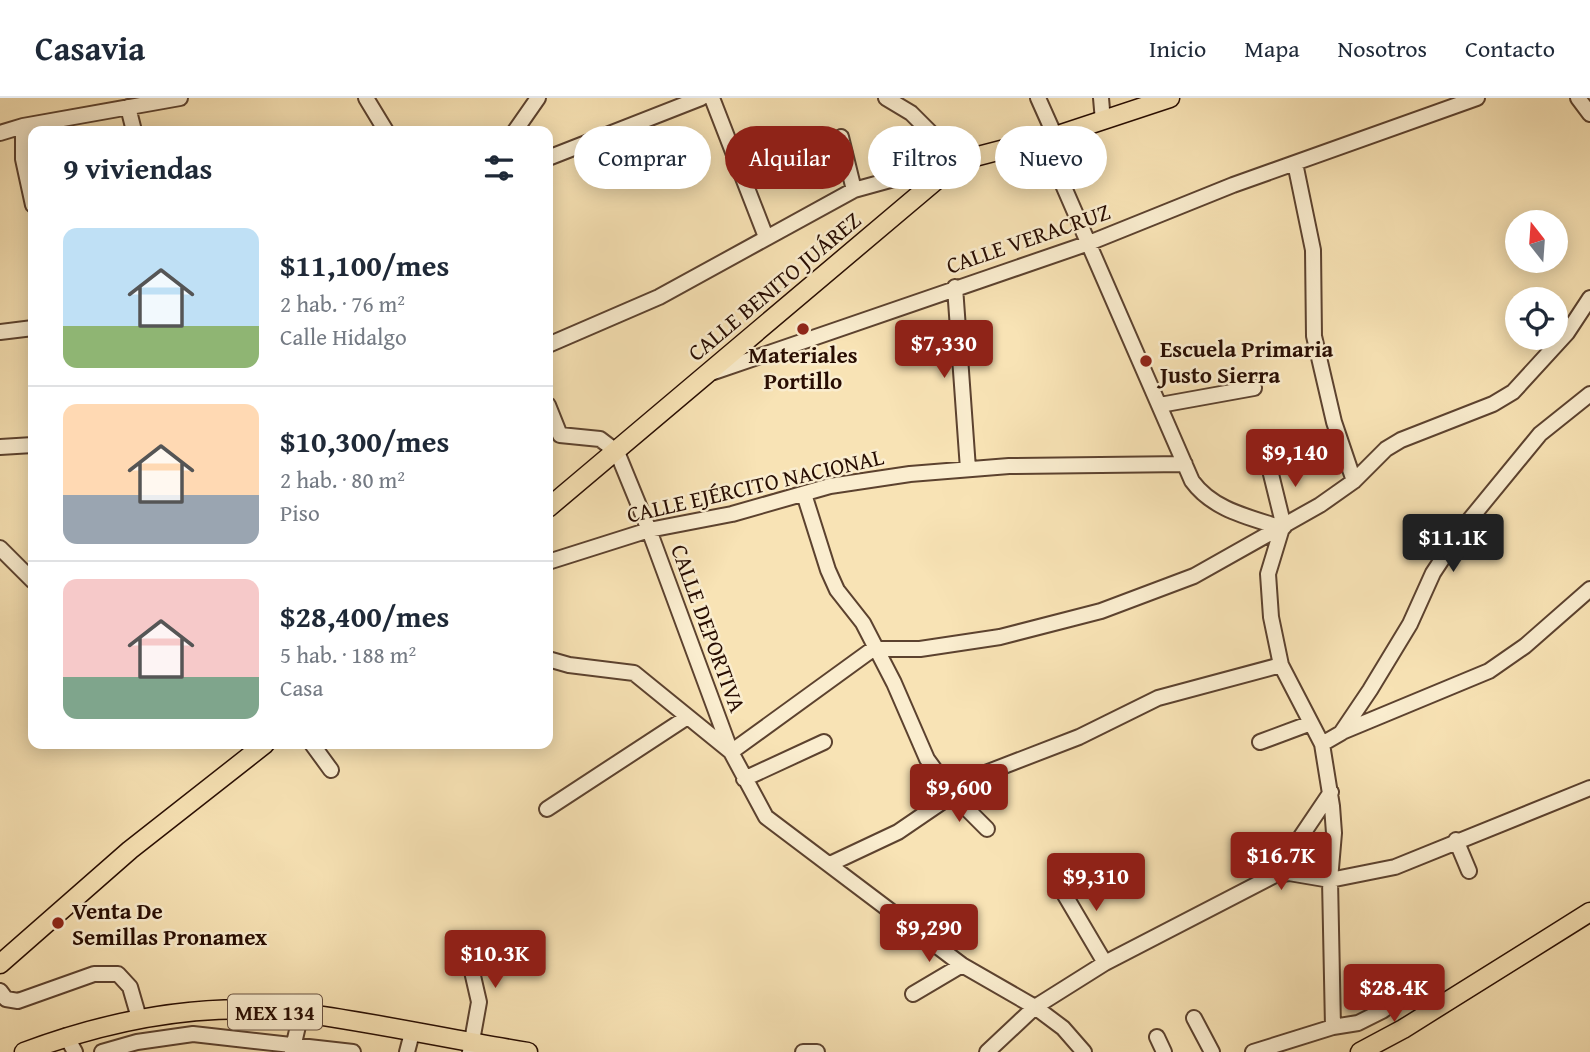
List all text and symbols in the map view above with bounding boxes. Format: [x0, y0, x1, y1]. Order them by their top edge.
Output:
text: Casavia [35, 24, 145, 72]
text: Inicio [1149, 31, 1206, 66]
text: Mapa [1244, 31, 1300, 66]
text: Nosotros [1338, 31, 1427, 66]
text: Contacto [1465, 31, 1555, 66]
chip: Comprar [574, 126, 711, 189]
chip: Alquilar [725, 126, 854, 189]
chip: Filtros [868, 126, 981, 189]
chip: Nuevo [995, 126, 1107, 189]
text: 9 viviendas [63, 146, 212, 190]
icon: filters [480, 149, 518, 187]
street label: CALLE VERACRUZ [942, 194, 1114, 282]
street label: CALLE BENITO JUÁREZ [680, 204, 868, 368]
north arrow [1505, 210, 1568, 273]
map controls [1505, 210, 1568, 350]
text: $11,100/mes [280, 243, 449, 287]
icon: home [119, 256, 203, 340]
text: 2 hab. · 76 m² [280, 287, 405, 320]
button: locate [1505, 287, 1568, 350]
text: Calle Hidalgo [280, 320, 407, 353]
pin: $7,330 [887, 320, 1001, 380]
marker: Materiales Portillo [795, 321, 811, 337]
text: $7,330 [911, 326, 977, 359]
place label: Escuela Primaria Justo Sierra [1156, 332, 1334, 391]
place label: Materiales Portillo [748, 338, 858, 397]
marker: Escuela Primaria Justo Sierra [1138, 353, 1154, 369]
text: $10,300/mes [280, 419, 449, 463]
pin: $9,140 [1238, 430, 1352, 489]
icon: home [119, 432, 203, 516]
text: $9,140 [1262, 435, 1328, 468]
street label: CALLE EJÉRCITO NACIONAL [623, 439, 887, 531]
text: 2 hab. · 80 m² [280, 463, 405, 496]
text: Piso [280, 496, 320, 529]
pin: $11.1K [1396, 514, 1510, 574]
text: $11.1K [1419, 520, 1487, 553]
street label: CALLE DEPORTIVA [663, 540, 755, 717]
text: $28,400/mes [280, 594, 449, 638]
icon: home [119, 607, 203, 691]
text: 5 hab. · 188 m² [280, 638, 416, 671]
text: Casa [280, 671, 323, 704]
pin: $9,600 [902, 764, 1016, 824]
text: $9,600 [926, 770, 992, 803]
pin: $16.7K [1224, 832, 1338, 892]
text: $16.7K [1247, 838, 1315, 871]
pin: $9,310 [1039, 854, 1153, 913]
text: $9,310 [1063, 859, 1129, 892]
place label: Venta De Semillas Pronamex [72, 894, 267, 953]
pin: $9,290 [872, 904, 986, 964]
text: $9,290 [896, 910, 962, 943]
marker: Venta De Semillas Pronamex [50, 915, 66, 931]
pin: $10.3K [438, 930, 552, 990]
text: $10.3K [461, 936, 529, 969]
pin: $28.4K [1337, 964, 1451, 1024]
text: $28.4K [1360, 970, 1428, 1003]
road number: MEX 134 [228, 995, 322, 1030]

